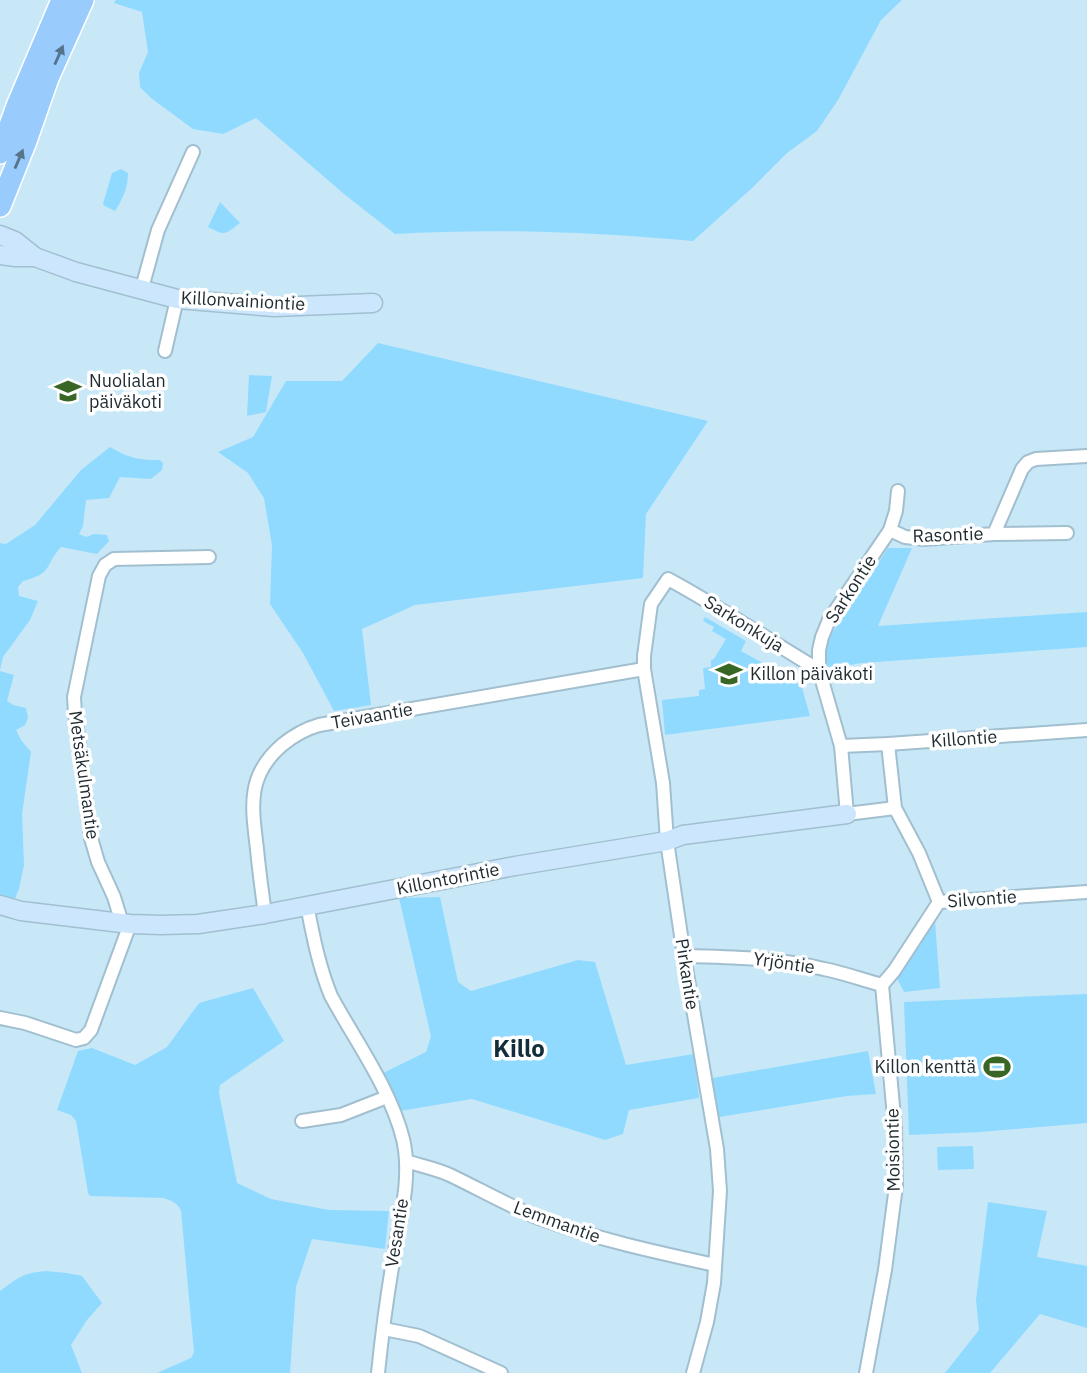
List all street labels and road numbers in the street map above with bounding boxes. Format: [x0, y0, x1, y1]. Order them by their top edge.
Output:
street label: Killonvainiontie [180, 286, 306, 315]
street label: Rasontie [912, 522, 984, 547]
street label: Sarkontie [820, 550, 881, 627]
street label: Sarkonkuja [700, 590, 789, 657]
street label: Teivaantie [329, 697, 415, 734]
street label: Metsäkulmantie [64, 709, 105, 841]
street label: Killontie [930, 725, 998, 752]
street label: Killontorintie [395, 857, 501, 900]
street label: Silvontie [947, 885, 1017, 912]
street label: Pirkantie [671, 937, 704, 1011]
street label: Yrjöntie [752, 947, 817, 978]
street label: Moisiontie [880, 1108, 905, 1192]
street label: Lemmantie [511, 1195, 604, 1248]
street label: Vesantie [380, 1197, 413, 1269]

